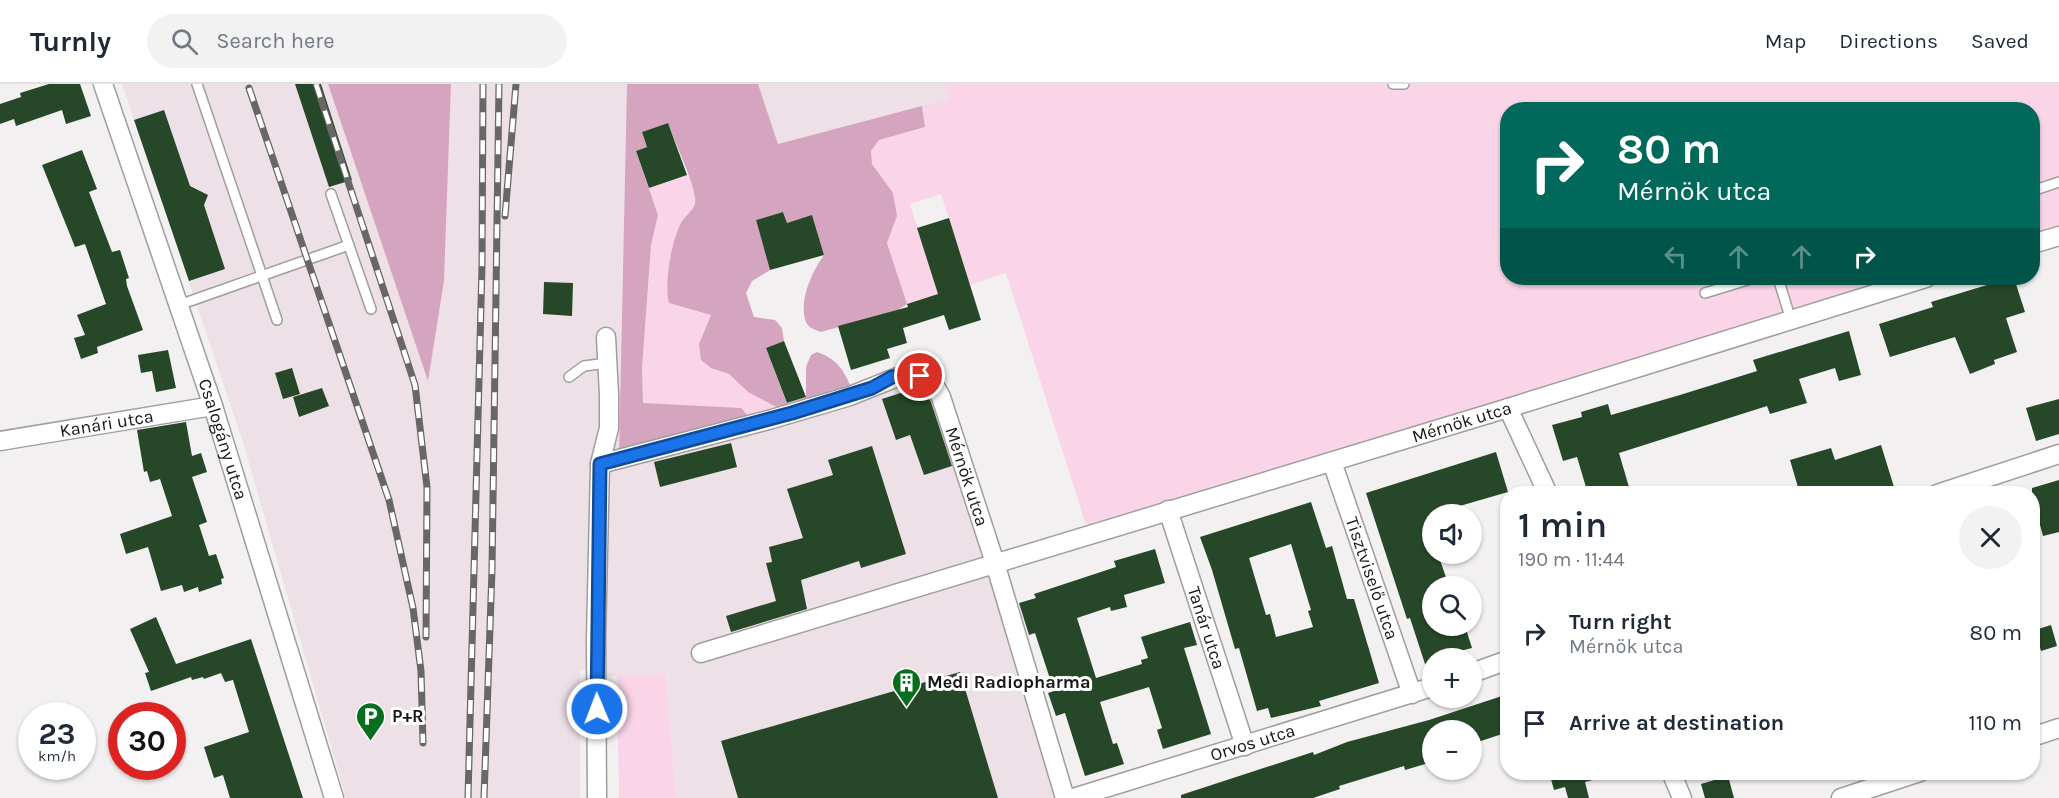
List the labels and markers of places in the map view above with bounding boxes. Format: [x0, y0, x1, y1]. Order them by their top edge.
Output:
pin [894, 350, 945, 401]
building icon: Medi Radiopharma [890, 666, 922, 708]
place label: Medi Radiopharma [927, 671, 1090, 693]
parking icon: P+R [355, 700, 387, 742]
place label: P+R [392, 705, 424, 727]

